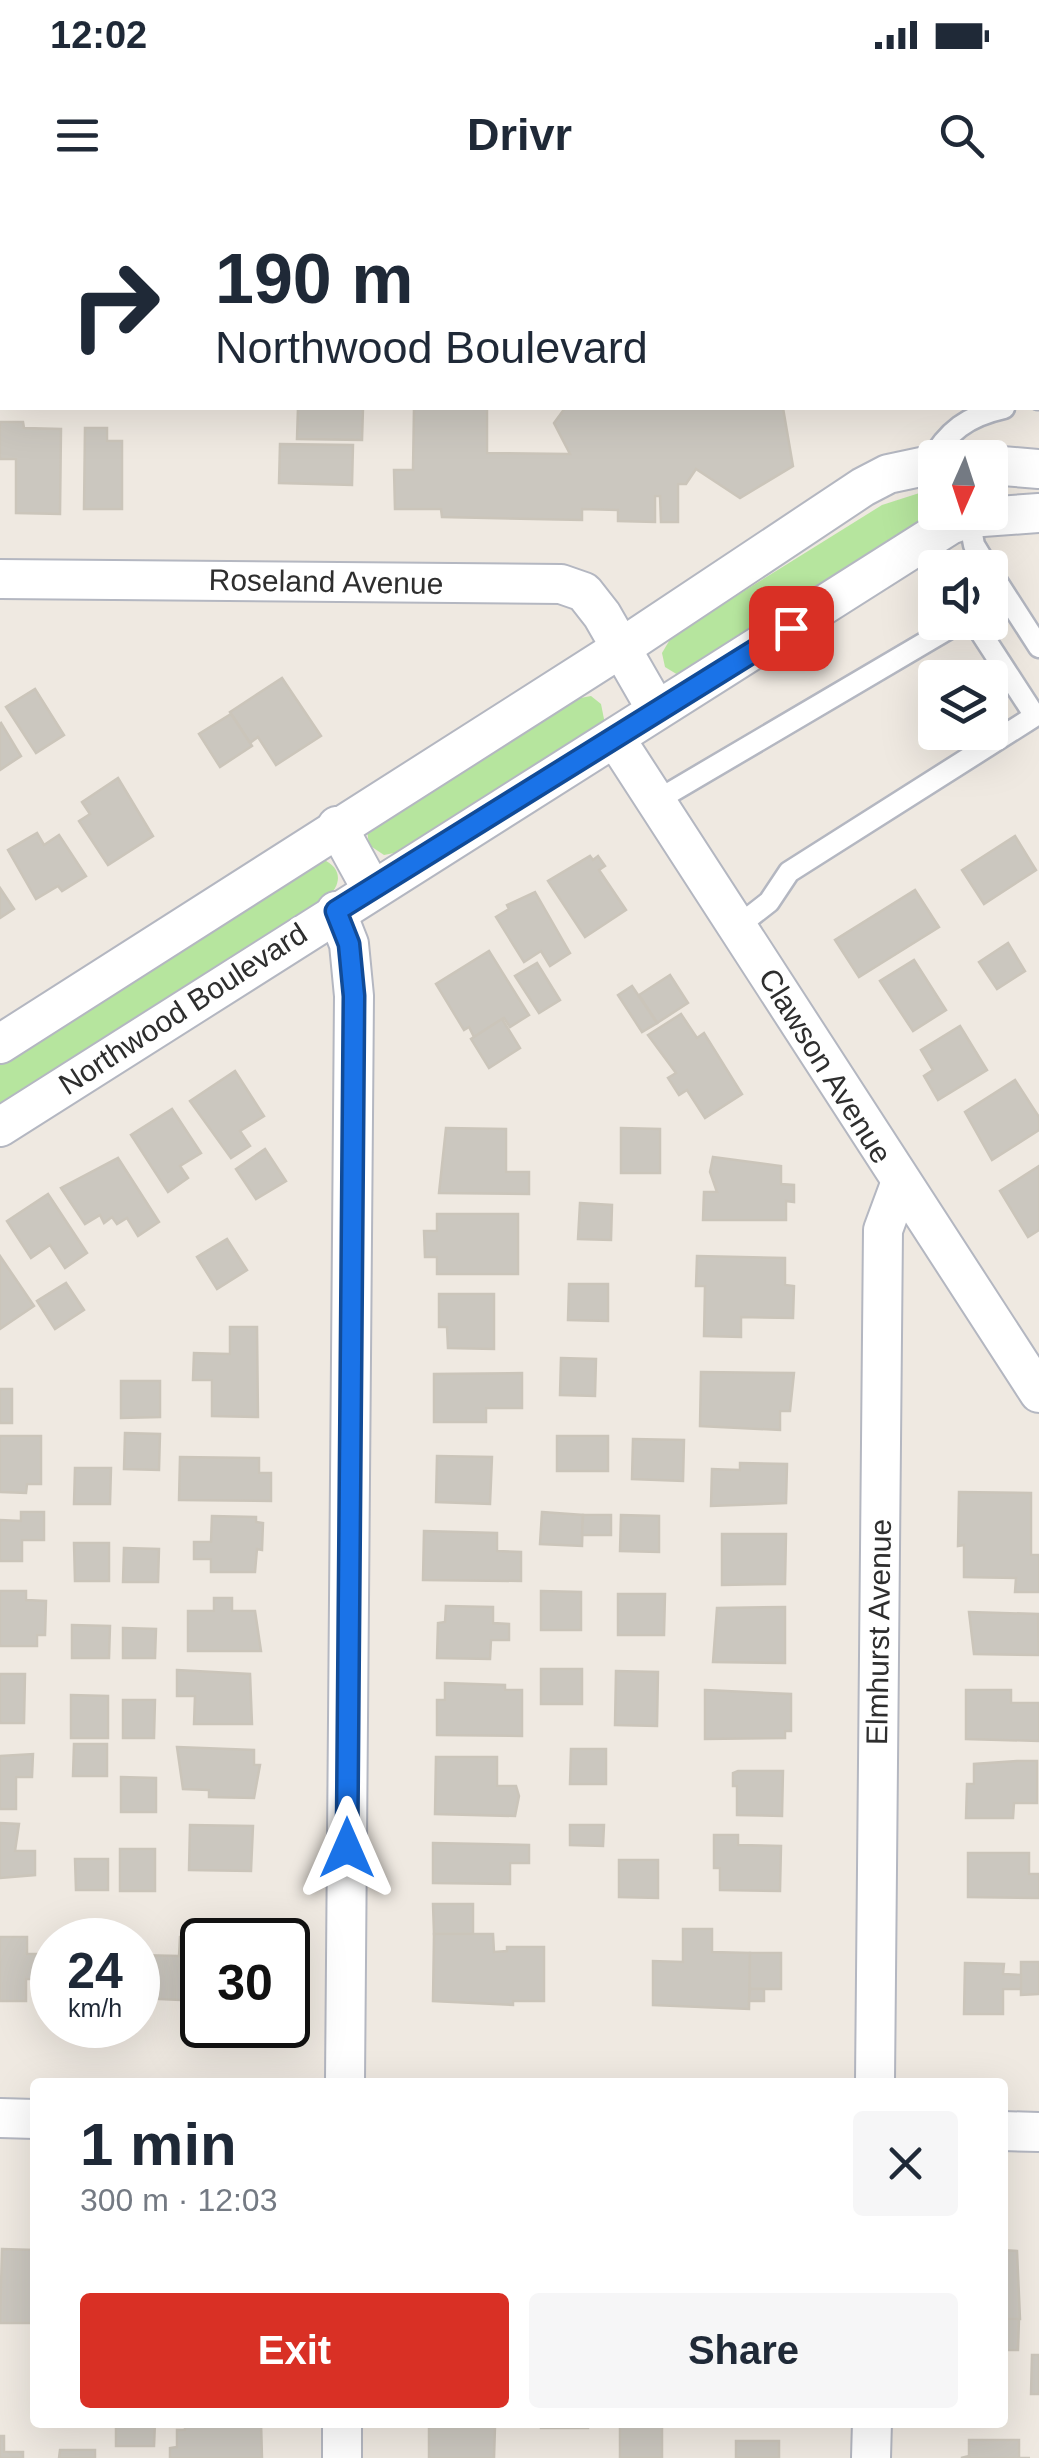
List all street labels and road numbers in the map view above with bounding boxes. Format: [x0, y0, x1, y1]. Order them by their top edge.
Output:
street label: Roseland Avenue [208, 563, 444, 600]
street label: Northwood Boulevard [53, 916, 313, 1101]
street label: Clawson Avenue [752, 962, 898, 1169]
street label: Elmhurst Avenue [860, 1519, 897, 1745]

